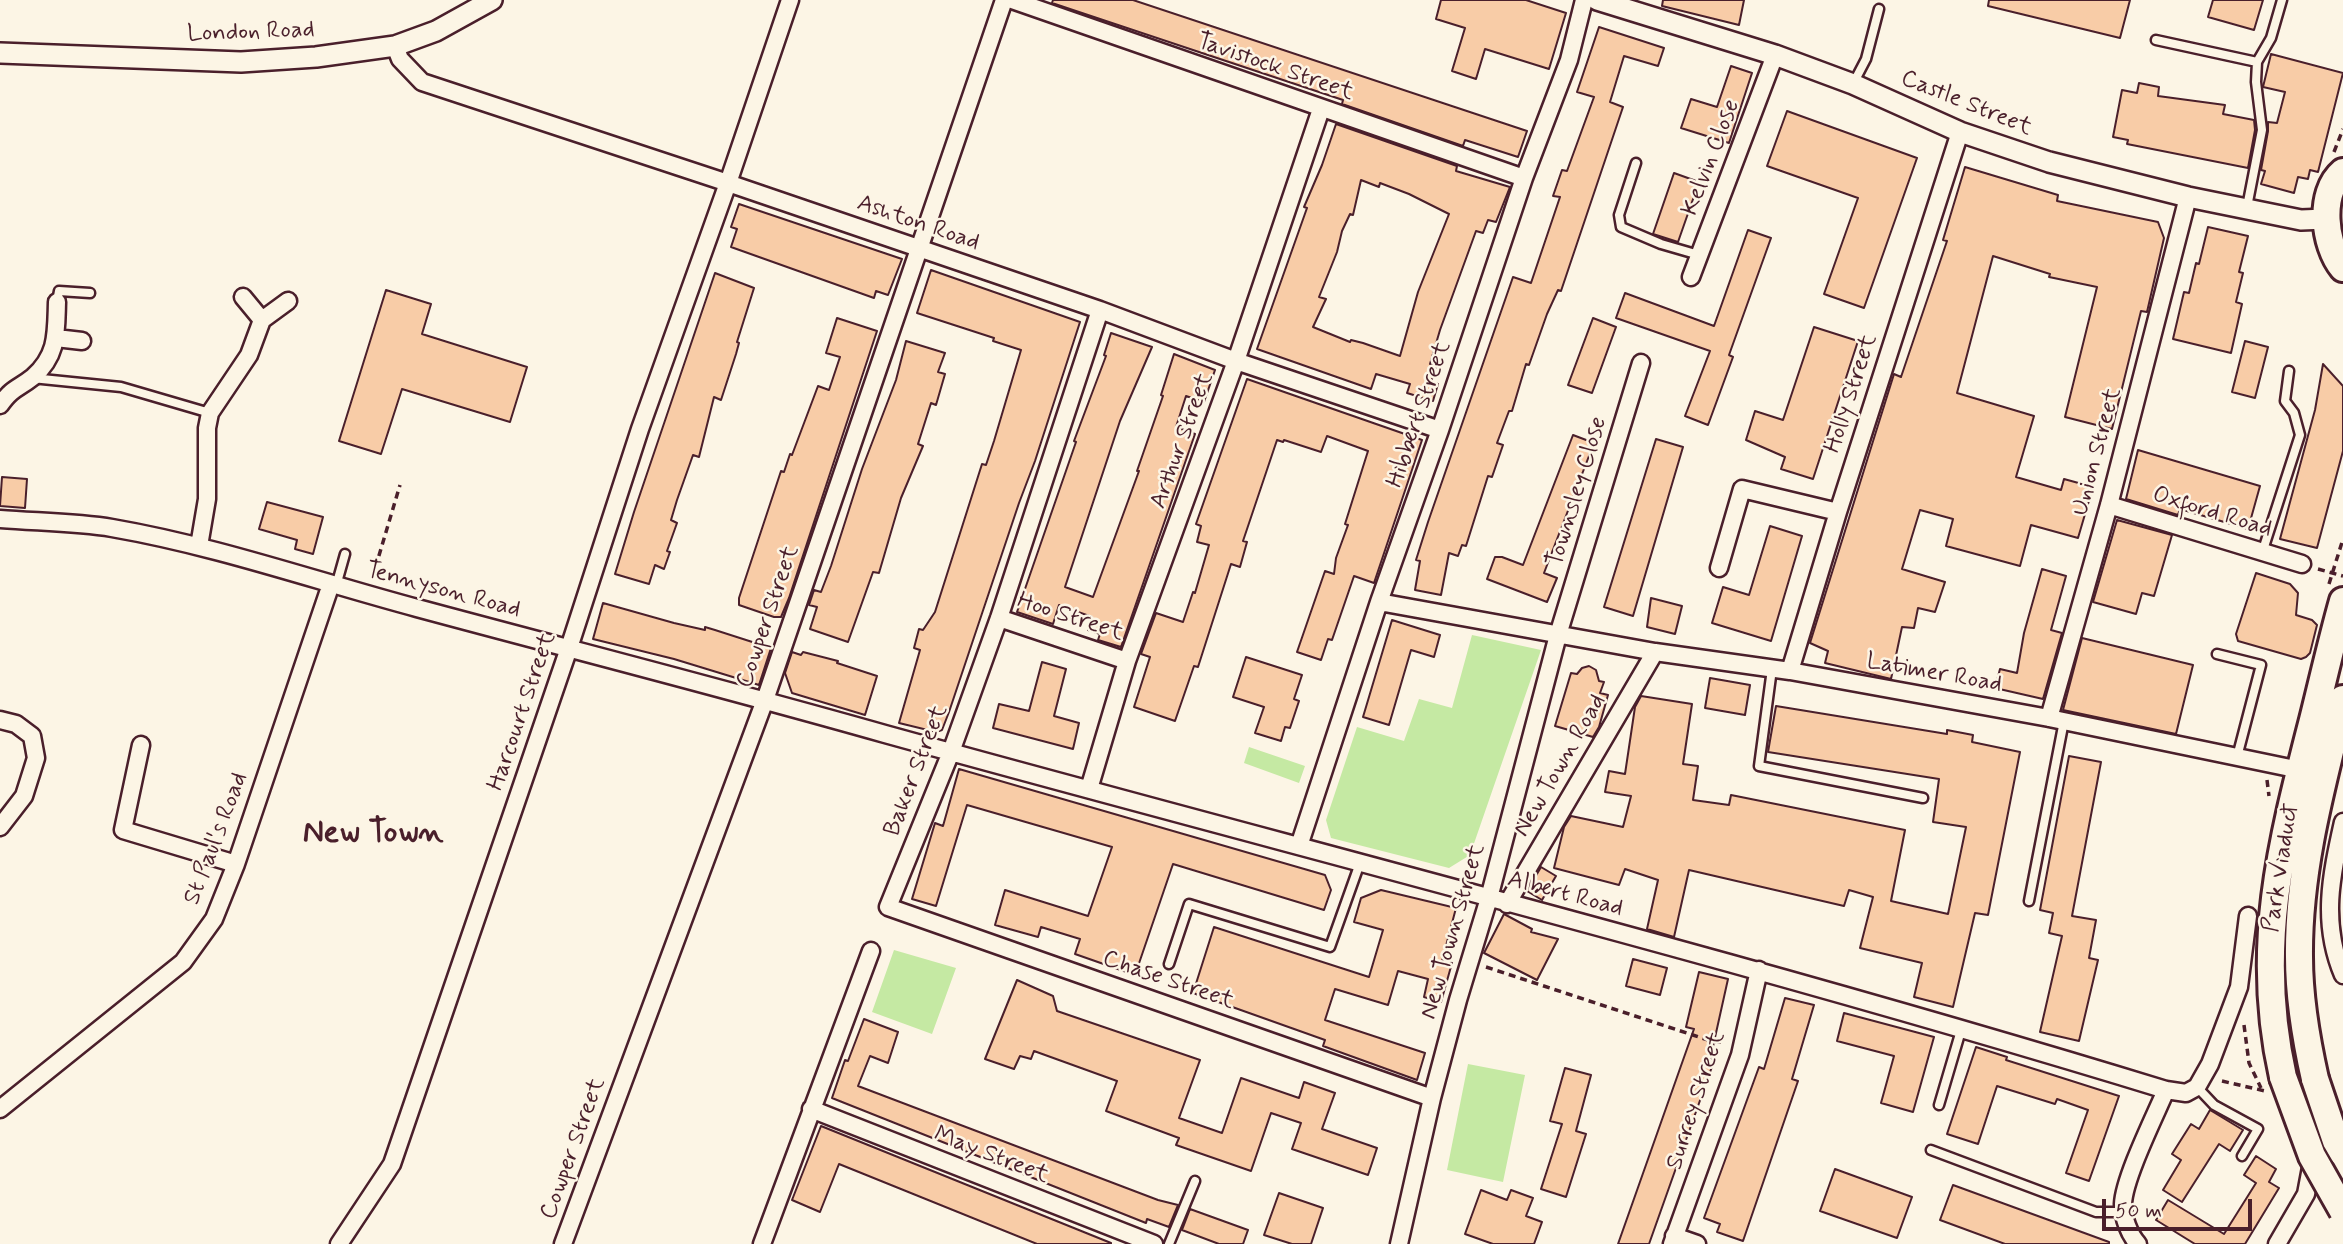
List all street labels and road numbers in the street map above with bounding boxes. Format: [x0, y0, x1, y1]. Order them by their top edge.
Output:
street label: London Road [187, 16, 315, 50]
street label: Tavistock Street [1193, 28, 1357, 108]
street label: Castle Street [1896, 65, 2036, 143]
street label: Kelvin Close [1677, 96, 1747, 220]
street label: Ashton Road [853, 190, 983, 258]
street label: Holly Street [1819, 331, 1885, 457]
street label: Hibbert Street [1382, 338, 1458, 492]
street label: Arthur Street [1145, 369, 1221, 513]
street label: Union Street [2067, 385, 2129, 519]
street label: Townsley Close [1542, 413, 1614, 571]
street label: Oxford Road [2149, 481, 2275, 545]
street label: Cowper Street [731, 542, 807, 692]
street label: Tennyson Road [363, 557, 523, 625]
street label: Hoo Street [1013, 587, 1127, 649]
street label: Harcourt Street [482, 629, 564, 795]
street label: Latimer Road [1864, 648, 2004, 700]
street label: New Town Road [1509, 689, 1613, 843]
street label: Baker Street [879, 701, 955, 841]
street label: St Paul's Road [179, 769, 255, 909]
street label: Park Viaduct [2258, 801, 2306, 935]
street label: New Town Street [1415, 841, 1493, 1023]
street label: Albert Road [1504, 866, 1626, 924]
street label: Chase Street [1098, 945, 1238, 1017]
street label: Surrey Street [1661, 1028, 1733, 1174]
street label: Cowper Street [535, 1074, 613, 1224]
street label: May Street [929, 1121, 1053, 1191]

